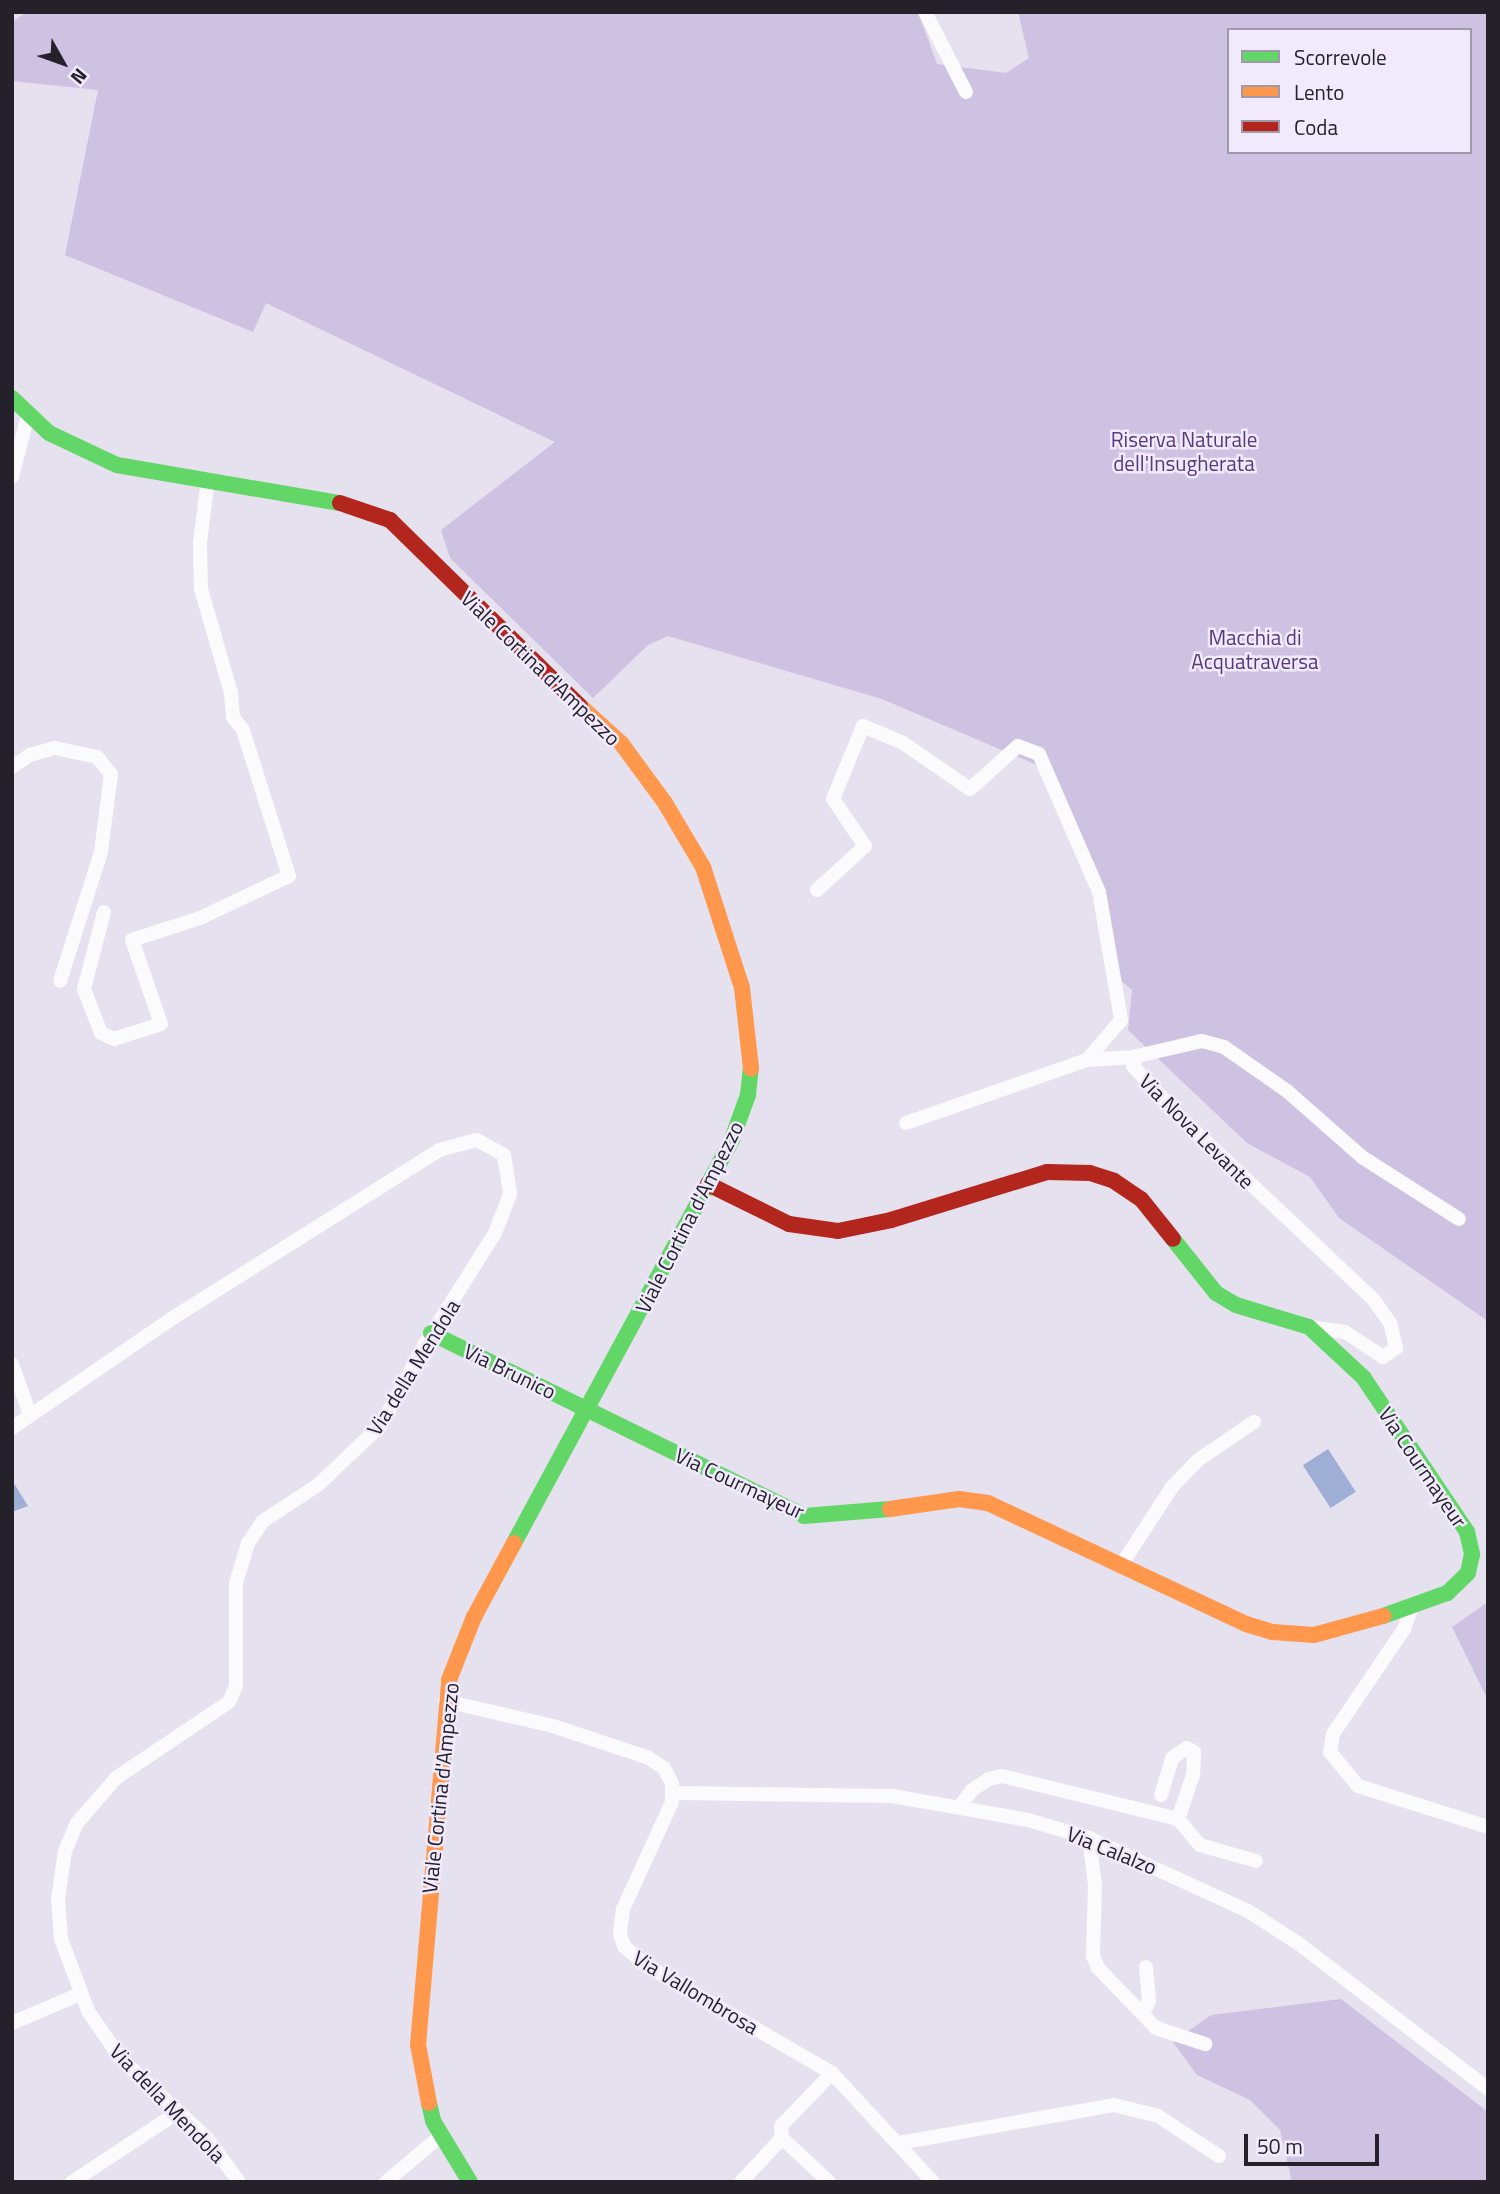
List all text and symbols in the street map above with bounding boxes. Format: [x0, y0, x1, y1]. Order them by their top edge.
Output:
north arrow [28, 28, 98, 98]
legend [1227, 28, 1472, 154]
text: Scorrevole [1294, 41, 1387, 73]
text: N [64, 62, 95, 91]
text: Lento [1294, 76, 1344, 108]
text: Coda [1294, 111, 1338, 143]
park label: Riserva Naturale dell'Insugherata [1111, 426, 1257, 476]
street label: Viale Cortina d'Ampezzo [456, 585, 626, 751]
park label: Macchia di Acquatraversa [1191, 624, 1319, 674]
street label: Via Nova Levante [1134, 1068, 1260, 1194]
street label: Viale Cortina d'Ampezzo [630, 1117, 748, 1317]
street label: Via della Mendola [361, 1294, 465, 1440]
street label: Via Brunico [460, 1338, 560, 1404]
street label: Via Courmayeur [1374, 1402, 1472, 1532]
street label: Via Courmayeur [671, 1442, 809, 1524]
street label: Viale Cortina d'Ampezzo [416, 1681, 464, 1895]
street label: Via Calalzo [1063, 1821, 1161, 1879]
street label: Via Vallombrosa [629, 1945, 763, 2039]
street label: Via della Mendola [105, 2038, 231, 2168]
scale bar [1248, 2120, 1383, 2164]
text: 50 m [1257, 2130, 1303, 2162]

